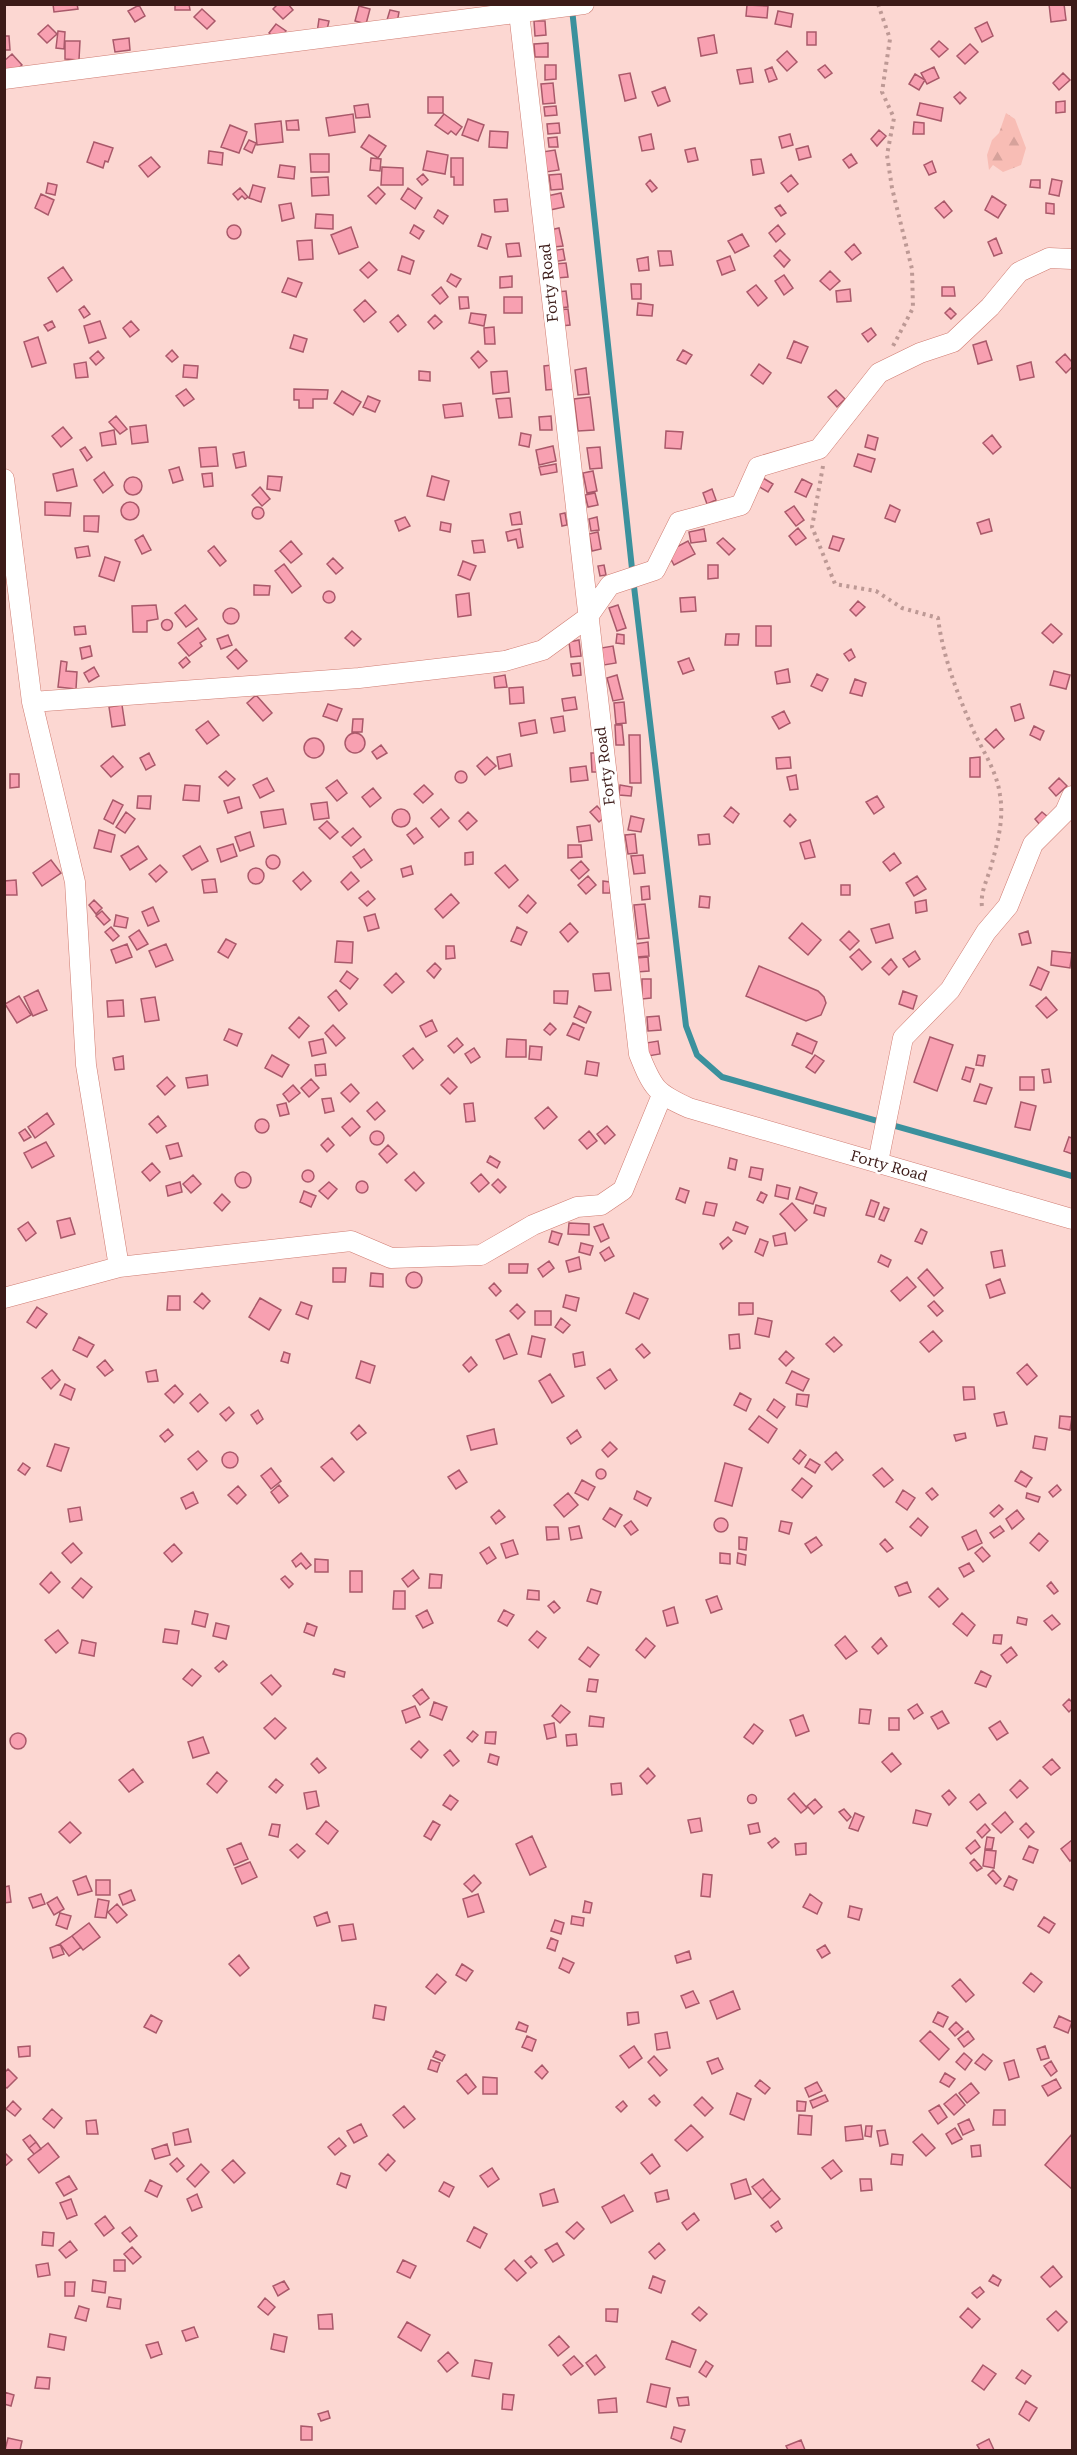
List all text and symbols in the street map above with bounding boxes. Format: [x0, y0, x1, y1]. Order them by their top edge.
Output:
street label: Forty Road [536, 242, 562, 323]
street label: Forty Road [591, 725, 619, 806]
street label: Forty Road [848, 1146, 930, 1186]

